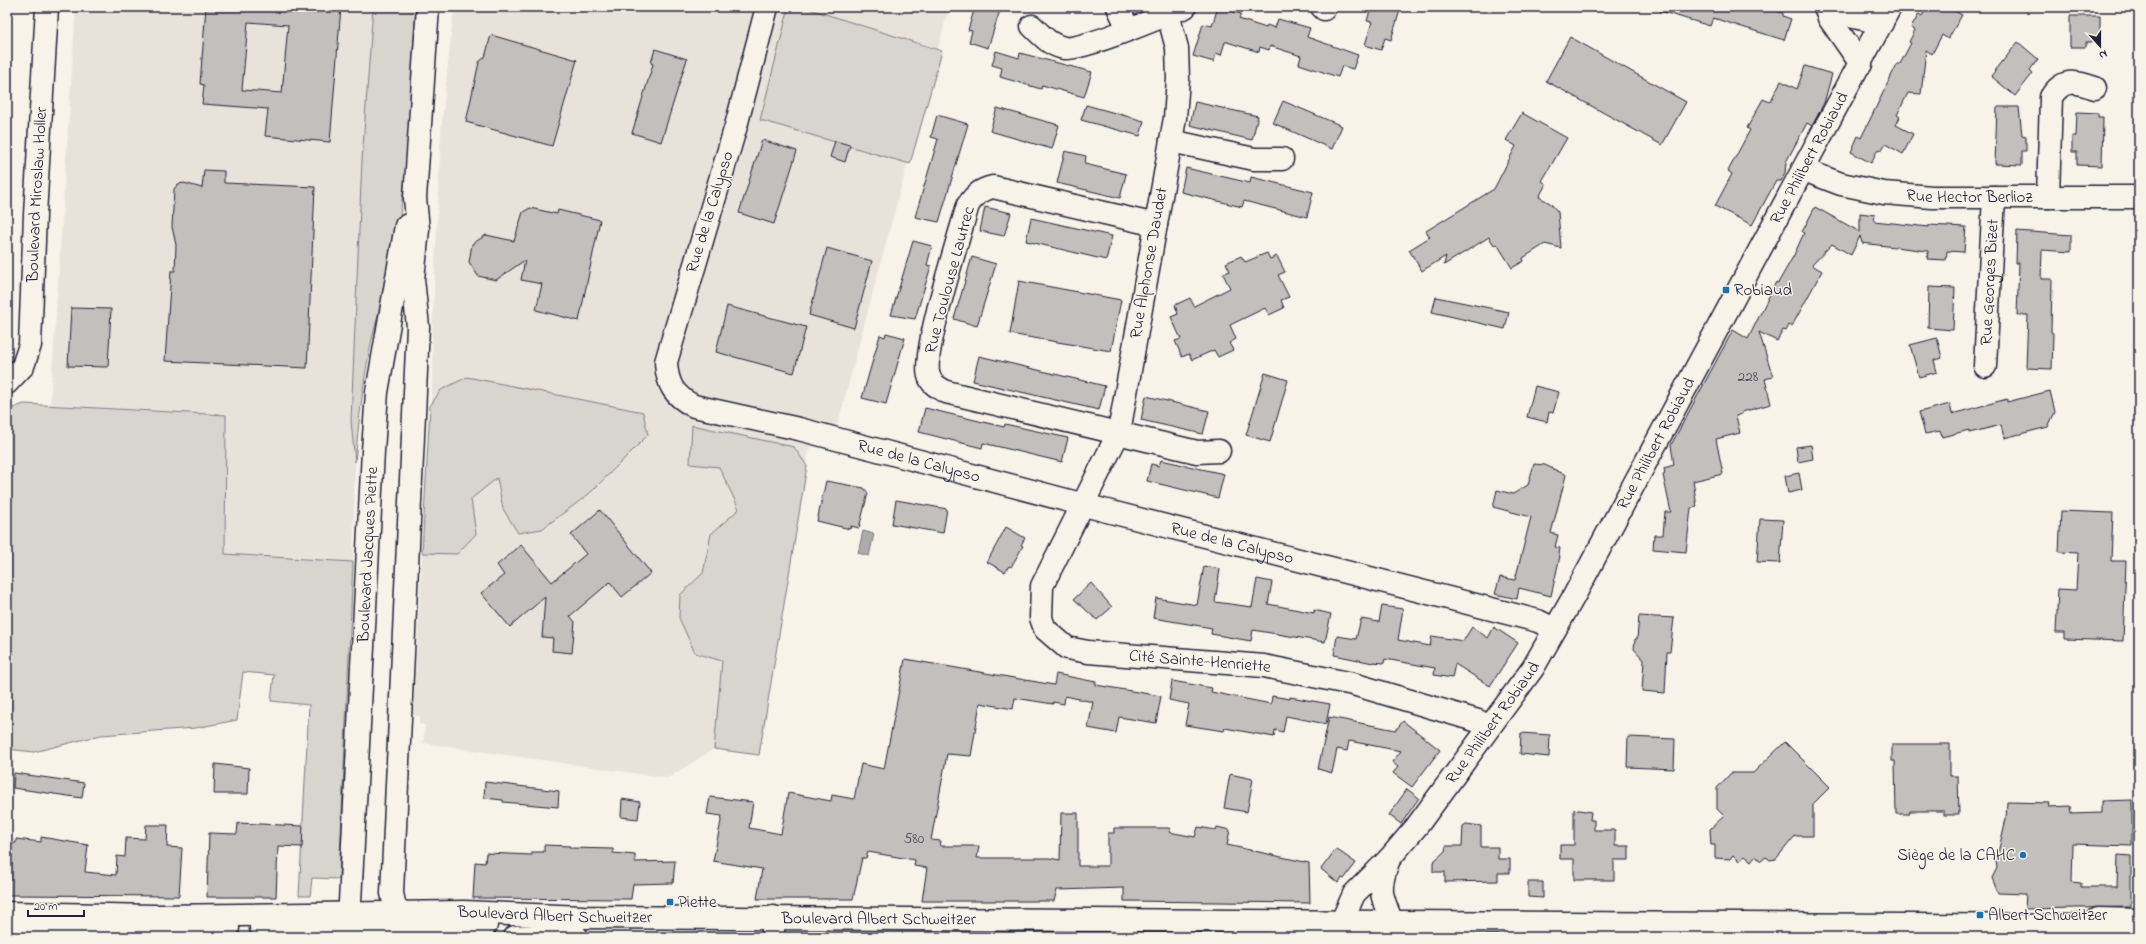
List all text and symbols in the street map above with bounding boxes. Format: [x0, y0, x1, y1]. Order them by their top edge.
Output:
north arrow [2080, 26, 2120, 66]
text: N [2097, 46, 2110, 63]
street label: Rue Philibert Robiaud [1763, 87, 1855, 229]
street label: Boulevard Miroslaw Holler [20, 105, 54, 284]
street label: Rue de la Calypso [680, 148, 741, 276]
street label: Rue Hector Berlioz [1905, 182, 2033, 210]
street label: Rue Alphonse Daudet [1123, 185, 1175, 341]
street label: Rue Toulouse Lautrec [918, 203, 982, 357]
street label: Rue Georges Bizet [1974, 218, 2005, 346]
place label: Robiaud [1734, 278, 1793, 303]
marker: Robiaud [1721, 285, 1731, 295]
house number: 228 [1738, 366, 1759, 388]
street label: Rue Philibert Robiaud [1610, 372, 1702, 514]
street label: Rue de la Calypso [855, 433, 983, 489]
street label: Boulevard Jacques Piette [351, 466, 385, 644]
street label: Rue de la Calypso [1168, 515, 1297, 571]
street label: Cité Sainte-Henriette [1128, 643, 1274, 680]
street label: Rue Philibert Robiaud [1439, 657, 1547, 789]
house number: 580 [904, 828, 925, 850]
place label: Siège de la CAHC [1897, 843, 2015, 870]
marker: Siège de la CAHC [2018, 850, 2028, 860]
place label: Piette [678, 890, 717, 915]
scale bar [28, 892, 84, 918]
marker: Piette [665, 897, 675, 907]
text: 20 m [34, 898, 57, 916]
street label: Boulevard Albert Schweitzer [456, 899, 653, 930]
place label: Albert Schweitzer [1988, 903, 2108, 928]
street label: Boulevard Albert Schweitzer [780, 906, 977, 932]
marker: Albert Schweitzer [1975, 910, 1985, 920]

